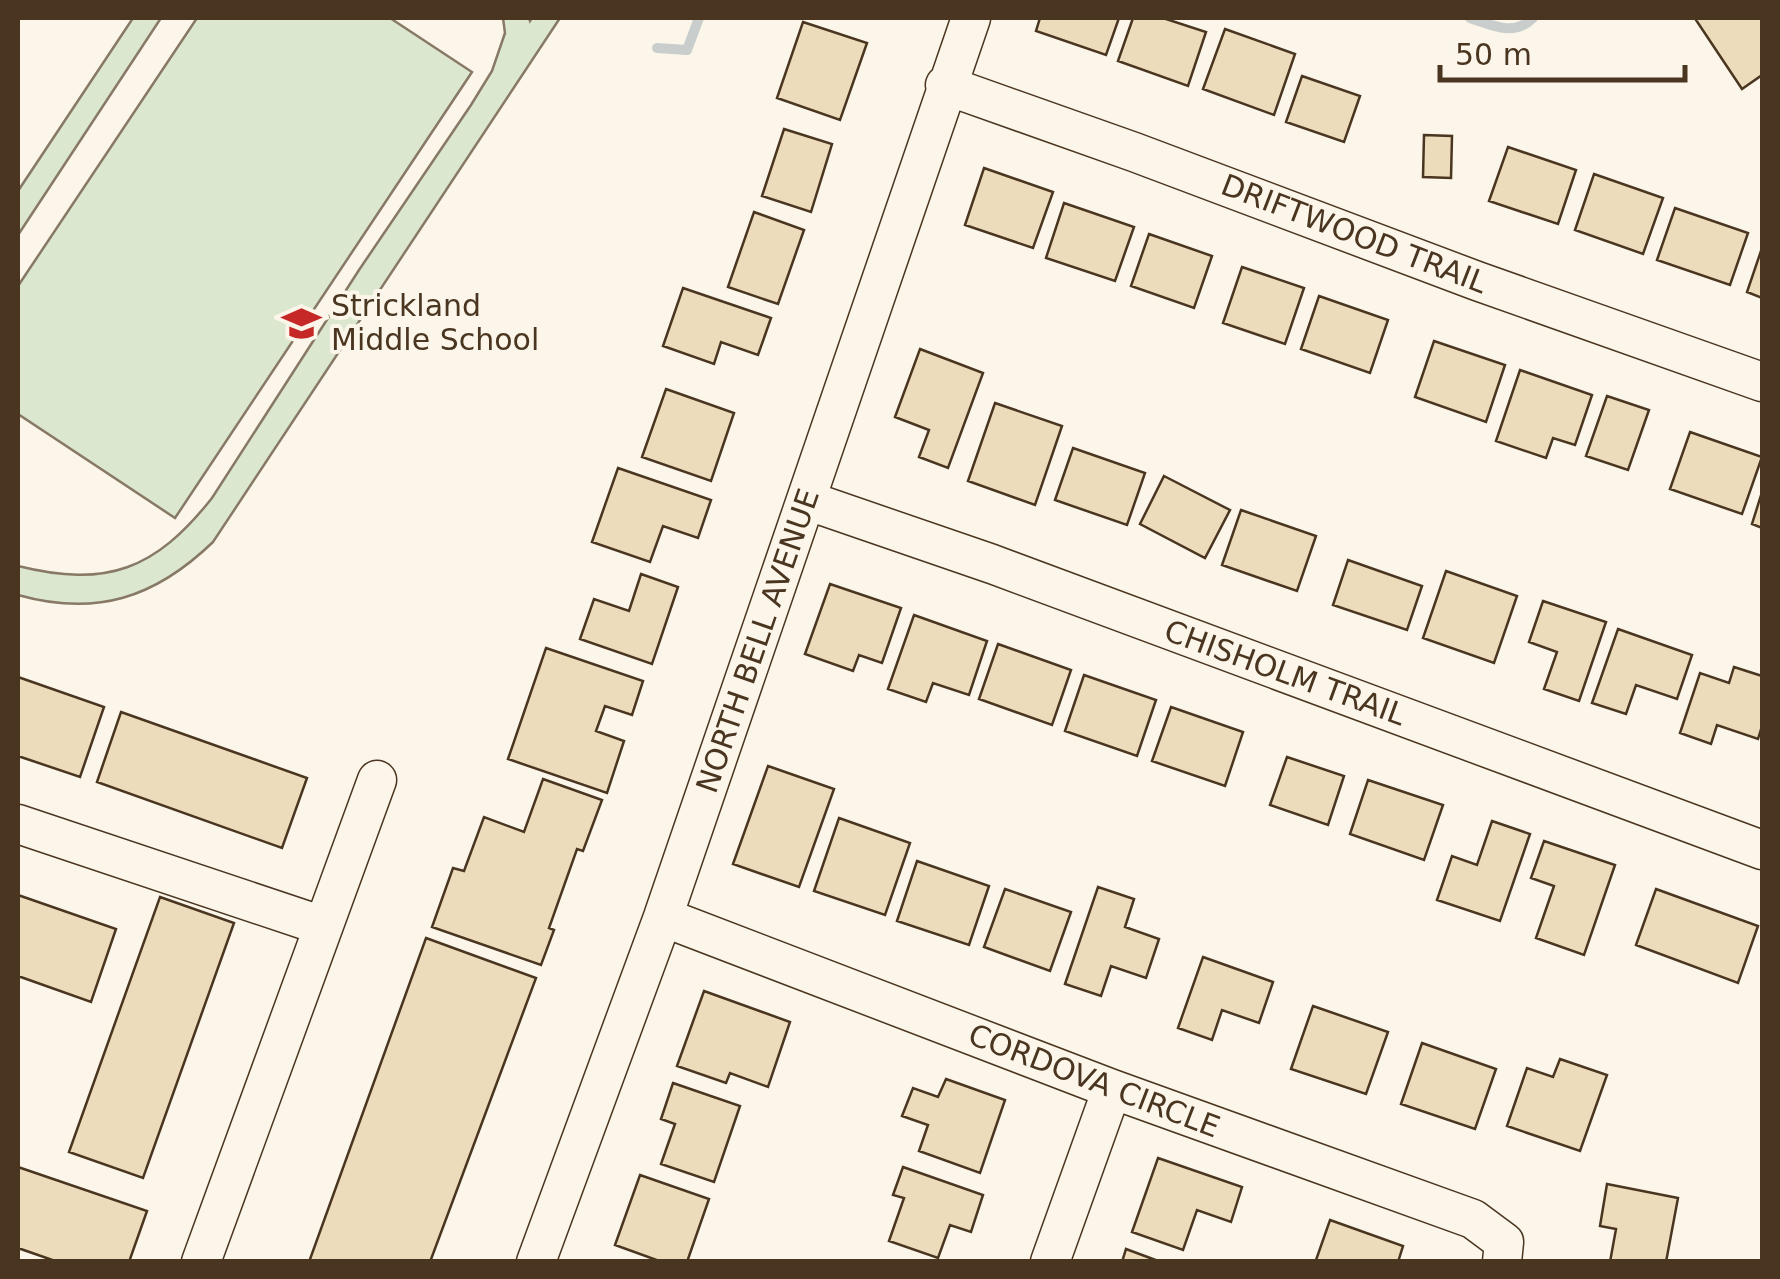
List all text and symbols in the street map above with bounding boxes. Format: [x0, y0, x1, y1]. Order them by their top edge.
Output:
scale bar [1440, 20, 1685, 82]
text: 50 m [1455, 37, 1532, 72]
street label: DRIFTWOOD TRAIL [1217, 167, 1492, 300]
place label: Strickland Middle School [331, 288, 539, 357]
school or university icon: Strickland Middle School [280, 302, 322, 344]
street label: NORTH BELL AVENUE [689, 484, 826, 797]
street label: CHISHOLM TRAIL [1160, 613, 1411, 732]
street label: CORDOVA CIRCLE [964, 1017, 1225, 1145]

